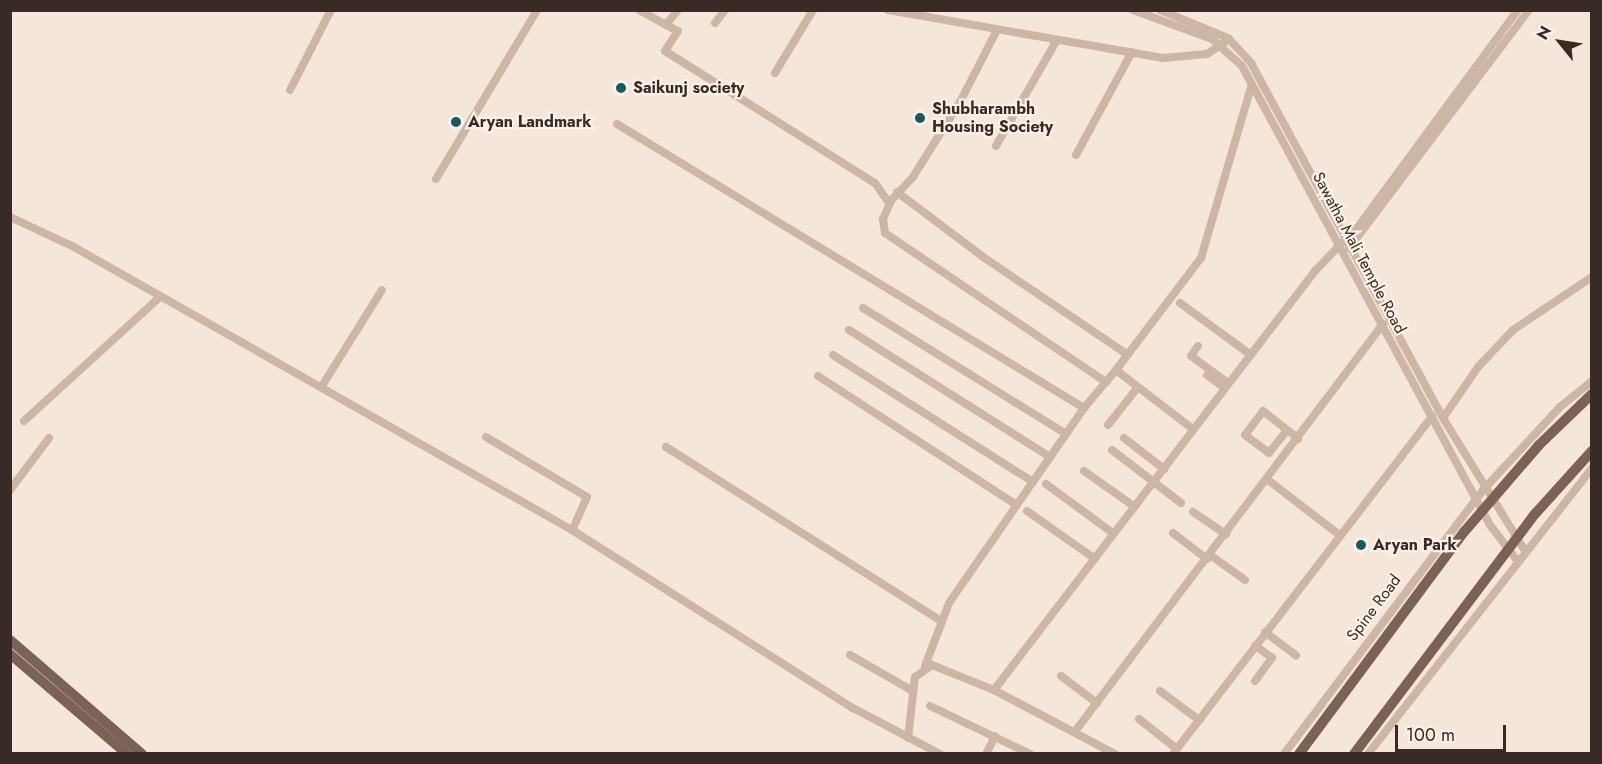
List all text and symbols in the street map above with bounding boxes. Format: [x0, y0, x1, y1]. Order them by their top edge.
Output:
north arrow [1530, 12, 1590, 72]
text: N [1531, 21, 1557, 44]
place label: Saikunj society [633, 78, 744, 98]
marker: Saikunj society [614, 81, 628, 95]
place label: Shubharambh Housing Society [932, 99, 1053, 137]
marker: Shubharambh Housing Society [913, 111, 927, 125]
place label: Aryan Landmark [468, 112, 591, 132]
marker: Aryan Landmark [449, 115, 463, 129]
street label: Sawatha Mali Temple Road [1308, 169, 1410, 337]
place label: Aryan Park [1373, 535, 1457, 555]
marker: Aryan Park [1354, 538, 1368, 552]
street label: Spine Road [1343, 571, 1405, 645]
scale bar [1398, 713, 1509, 751]
text: 100 m [1406, 722, 1455, 748]

